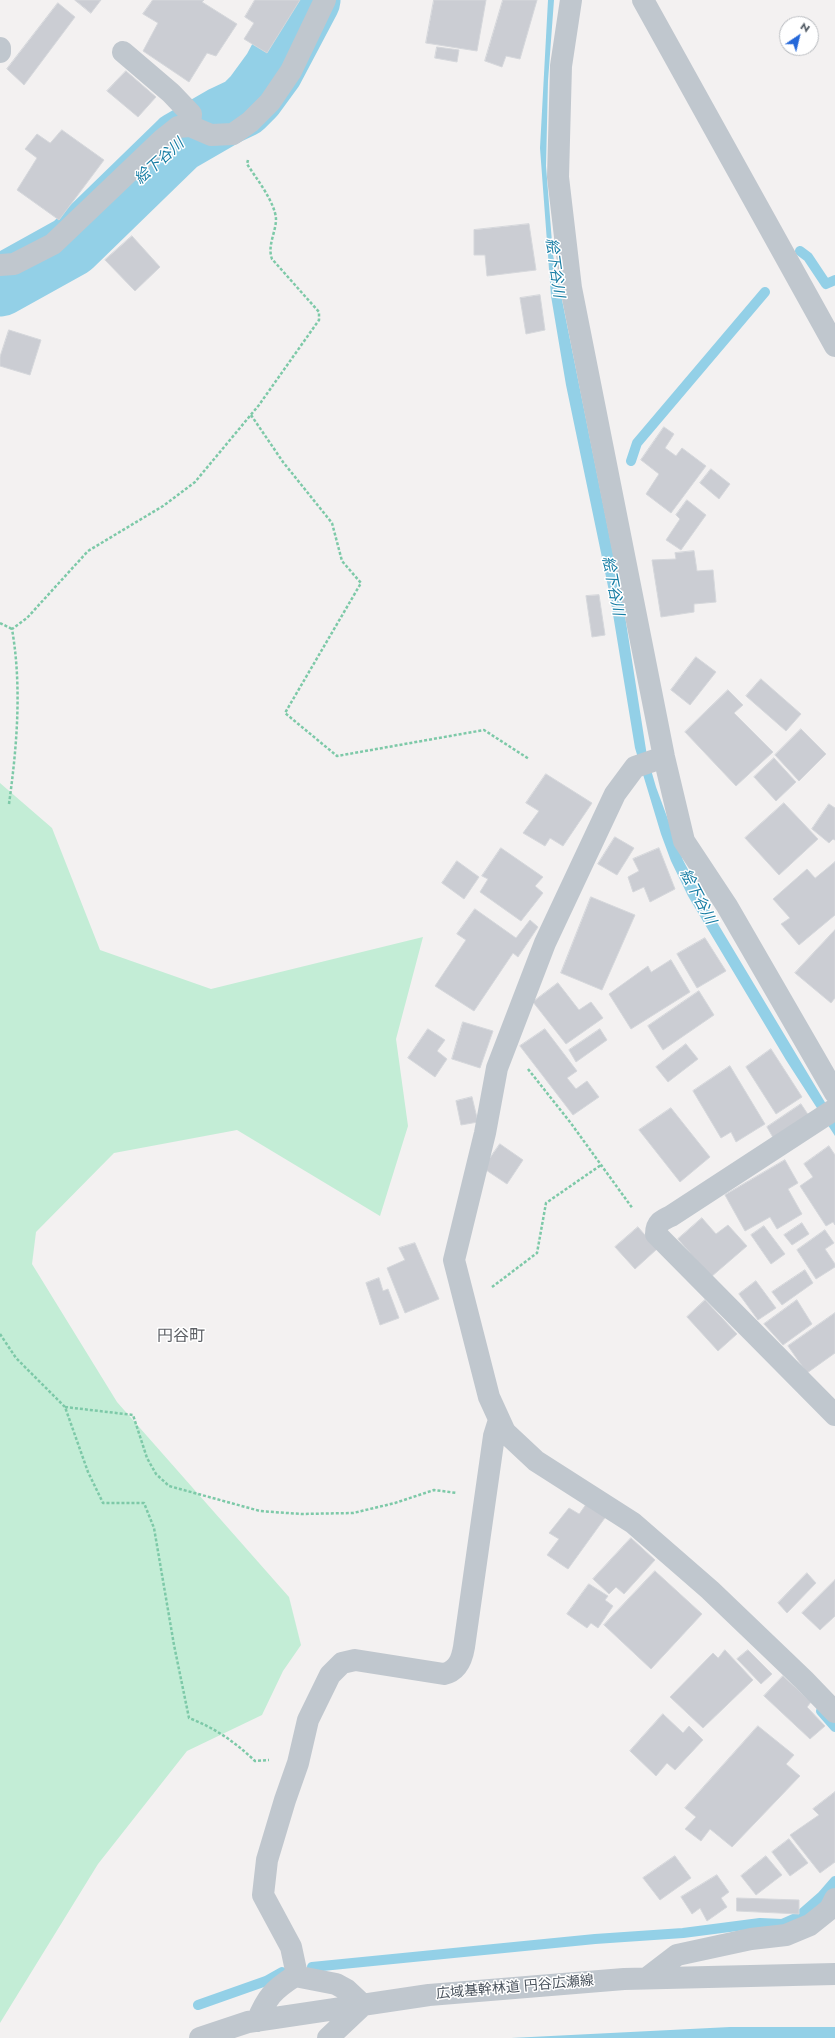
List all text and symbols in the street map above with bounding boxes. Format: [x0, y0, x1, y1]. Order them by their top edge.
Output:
north arrow [779, 16, 819, 56]
text: N [797, 18, 813, 36]
water label: 絵下谷川 [132, 135, 188, 189]
water label: 絵下谷川 [541, 237, 567, 299]
water label: 絵下谷川 [597, 555, 627, 617]
water label: 絵下谷川 [675, 866, 719, 928]
district label: 円谷町 [157, 1327, 205, 1347]
street label: 広域基幹林道 円谷広瀬線 [435, 1973, 595, 2003]

